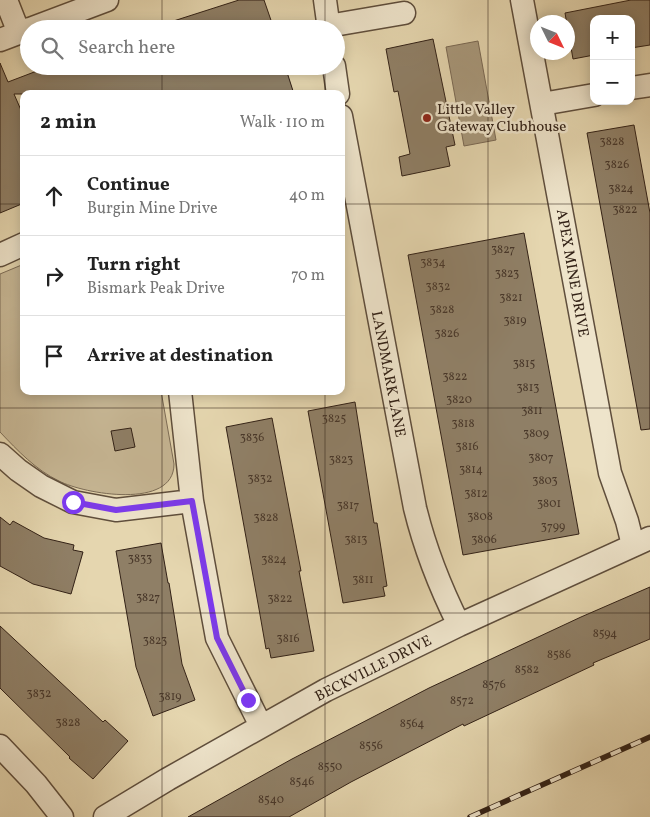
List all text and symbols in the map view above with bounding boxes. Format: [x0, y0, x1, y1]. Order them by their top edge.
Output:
north arrow [530, 15, 575, 60]
map controls [590, 15, 635, 105]
button: + [590, 15, 635, 60]
search box [20, 20, 345, 75]
icon: search [38, 34, 66, 62]
text: Search here [78, 35, 175, 61]
button: − [590, 60, 635, 105]
place label: Little Valley Gateway Clubhouse [437, 100, 566, 138]
text: 2 min [40, 108, 97, 137]
text: Walk · 110 m [240, 112, 325, 134]
marker: Little Valley Gateway Clubhouse [421, 112, 433, 124]
house number: 3828 [600, 134, 624, 150]
house number: 3826 [605, 157, 629, 173]
text: Continue [87, 172, 170, 198]
house number: 3824 [608, 181, 634, 197]
icon: ahead [40, 182, 68, 210]
text: 40 m [289, 185, 325, 207]
text: Burgin Mine Drive [87, 198, 218, 220]
house number: 3822 [612, 202, 638, 218]
street label: APEX MINE DRIVE [550, 208, 593, 339]
house number: 3827 [491, 242, 515, 258]
text: Turn right [87, 252, 180, 278]
house number: 3834 [420, 255, 446, 271]
icon: right [40, 262, 68, 290]
text: 70 m [291, 265, 325, 287]
house number: 3823 [495, 266, 519, 282]
text: Bismark Peak Drive [87, 278, 225, 300]
house number: 3832 [426, 279, 450, 295]
house number: 3821 [499, 290, 523, 306]
house number: 3828 [430, 302, 454, 318]
street label: LANDMARK LANE [365, 309, 410, 439]
house number: 3819 [503, 313, 527, 329]
house number: 3826 [435, 326, 459, 342]
icon: arrive [40, 342, 68, 370]
text: Arrive at destination [87, 343, 273, 369]
house number: 3815 [513, 356, 536, 372]
house number: 3822 [442, 369, 468, 385]
house number: 3813 [516, 380, 540, 396]
house number: 3820 [446, 392, 472, 408]
house number: 3811 [521, 403, 543, 419]
house number: 3825 [322, 411, 346, 427]
house number: 3818 [451, 416, 475, 432]
house number: 3809 [523, 426, 549, 442]
house number: 3836 [240, 430, 264, 446]
house number: 3816 [456, 439, 478, 455]
house number: 3807 [528, 450, 554, 466]
house number: 3823 [329, 452, 353, 468]
house number: 3814 [459, 462, 483, 478]
house number: 3832 [248, 471, 272, 487]
house number: 3803 [532, 473, 558, 489]
house number: 3812 [464, 486, 488, 502]
route start [62, 491, 85, 514]
house number: 3801 [537, 496, 561, 512]
house number: 3817 [337, 498, 360, 514]
house number: 3808 [467, 509, 493, 525]
house number: 3828 [254, 510, 278, 526]
house number: 3799 [541, 519, 565, 535]
house number: 3813 [344, 532, 368, 548]
house number: 3806 [471, 532, 497, 548]
house number: 3833 [128, 551, 152, 567]
house number: 3824 [261, 552, 287, 568]
house number: 3811 [352, 572, 374, 588]
house number: 3827 [136, 590, 160, 606]
house number: 3822 [267, 591, 293, 607]
house number: 8594 [593, 626, 617, 642]
house number: 3816 [277, 631, 299, 647]
street label: BECKVILLE DRIVE [312, 631, 436, 708]
house number: 3823 [143, 633, 167, 649]
house number: 8586 [547, 647, 571, 663]
house number: 8582 [515, 662, 539, 678]
house number: 8576 [482, 677, 506, 693]
house number: 3832 [27, 686, 51, 702]
house number: 3819 [158, 689, 182, 705]
route end [237, 689, 260, 712]
house number: 8572 [450, 693, 474, 709]
house number: 3828 [56, 715, 80, 731]
house number: 8564 [400, 716, 424, 732]
house number: 8556 [359, 738, 383, 754]
house number: 8550 [318, 759, 342, 775]
house number: 8546 [290, 774, 314, 790]
house number: 8540 [258, 792, 284, 808]

